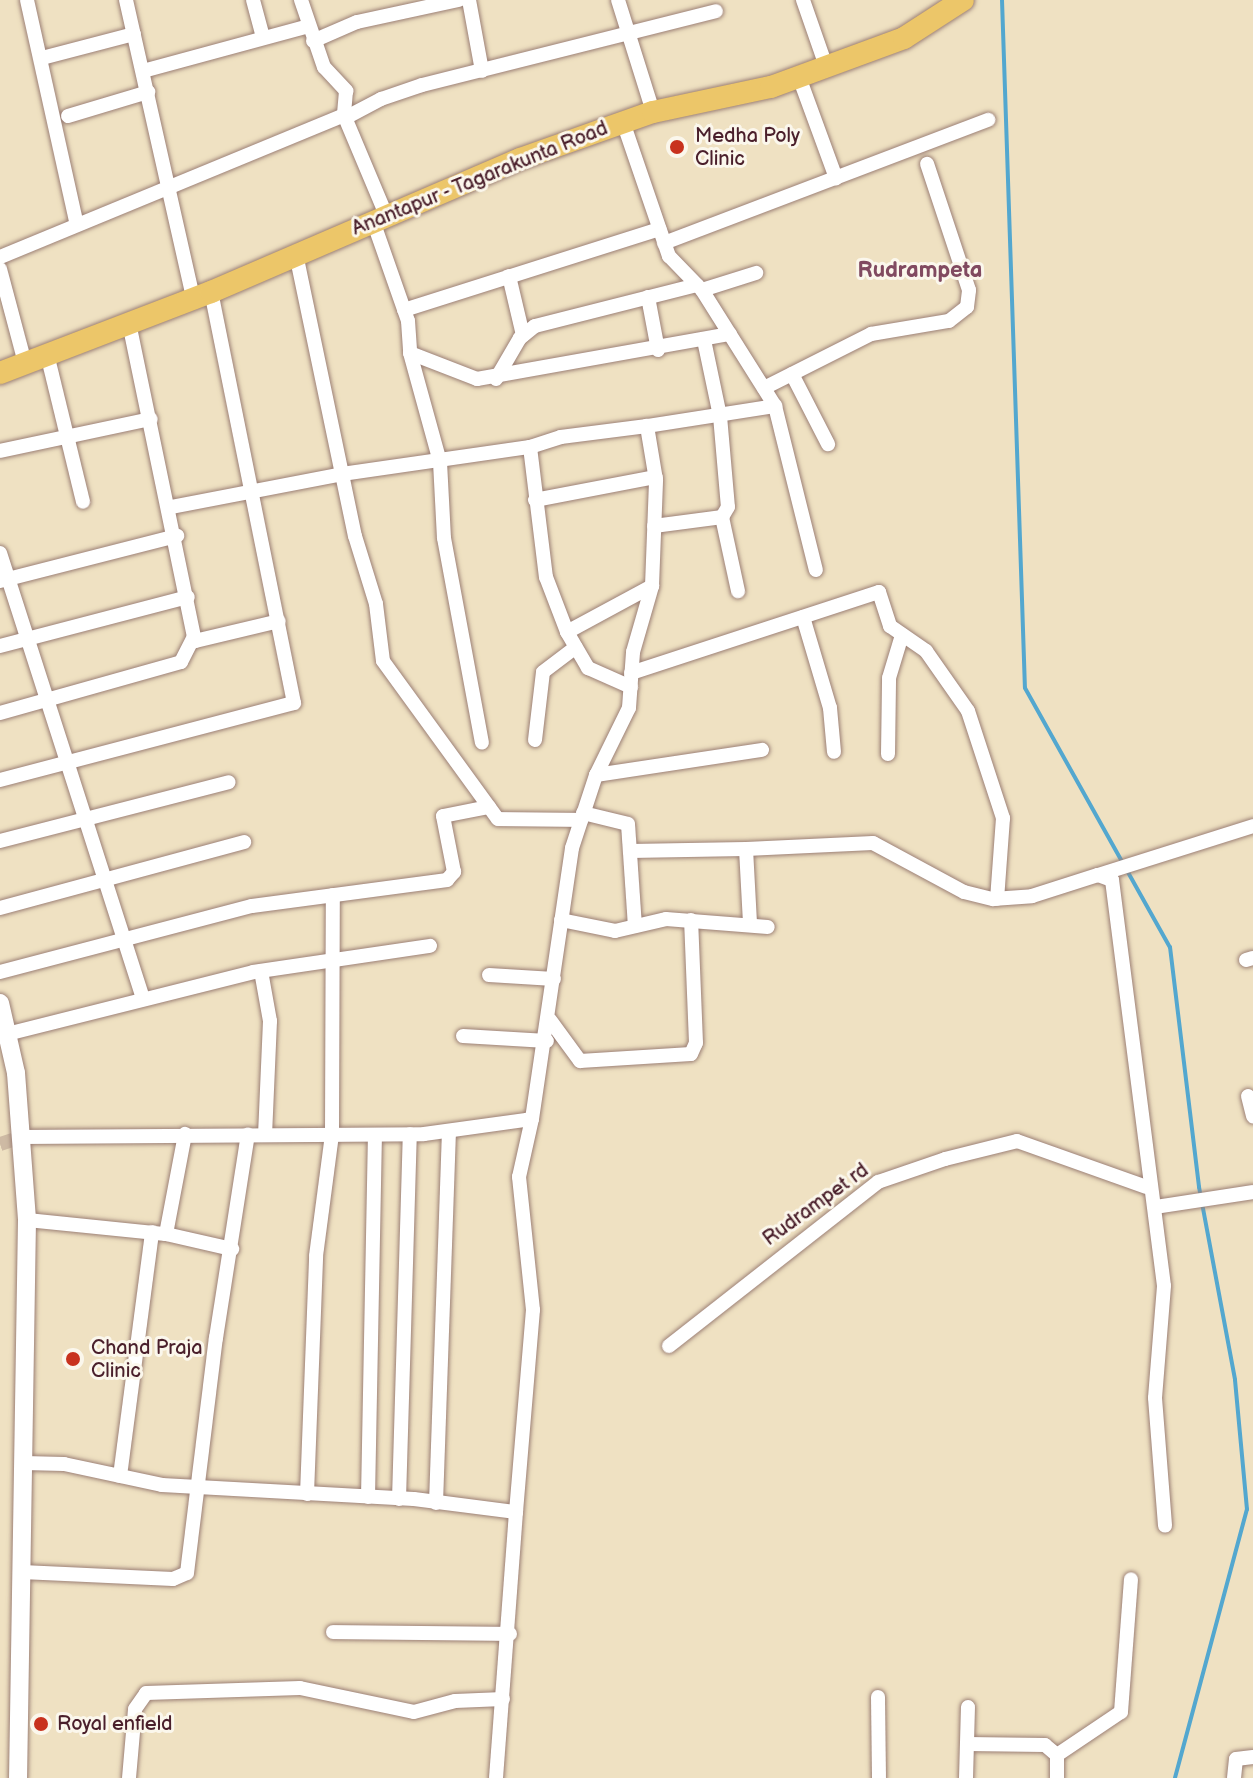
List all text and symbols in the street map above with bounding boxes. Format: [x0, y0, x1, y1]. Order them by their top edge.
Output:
street label: Anantapur - Tagarakunta Road [348, 116, 612, 242]
place label: Medha Poly Clinic [695, 124, 800, 171]
marker: Medha Poly Clinic [666, 136, 688, 158]
district label: Rudrampeta [858, 258, 982, 284]
street label: Rudrampet rd [758, 1159, 874, 1251]
place label: Chand Praja Clinic [91, 1336, 203, 1383]
marker: Chand Praja Clinic [62, 1348, 84, 1370]
place label: Royal enfield [57, 1712, 172, 1736]
marker: Royal enfield [32, 1715, 50, 1733]

